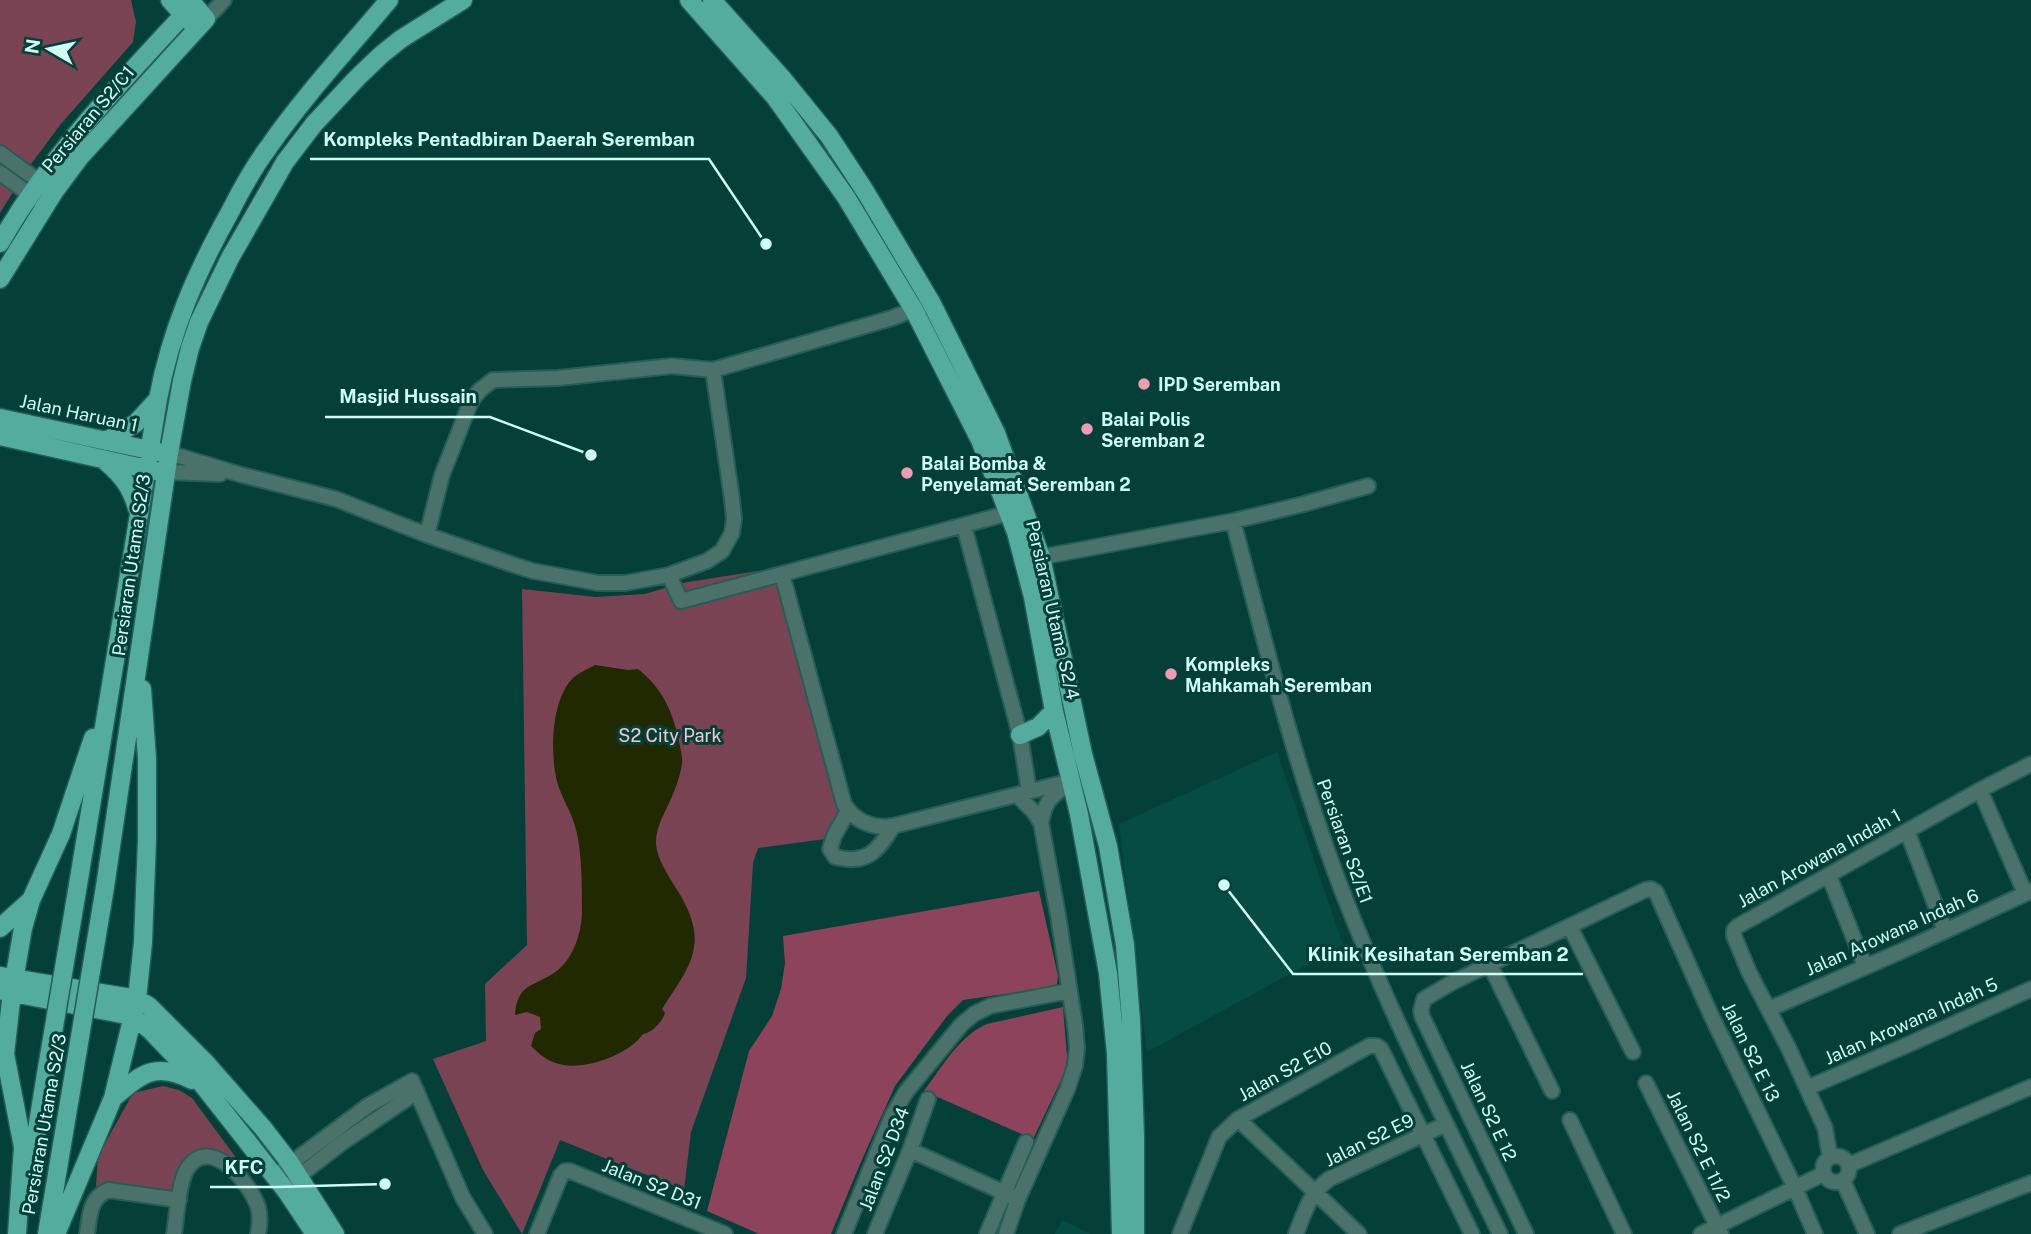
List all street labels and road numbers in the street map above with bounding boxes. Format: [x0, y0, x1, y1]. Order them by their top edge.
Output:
street label: Persiaran S2/C1 [37, 62, 139, 176]
street label: Jalan Haruan 1 [18, 390, 140, 436]
street label: Persiaran Utama S2/3 [108, 473, 154, 657]
street label: Persiaran Utama S2/4 [1022, 518, 1084, 702]
street label: Persiaran S2/E1 [1313, 776, 1377, 906]
street label: Jalan Arowana Indah 1 [1734, 804, 1904, 912]
street label: Jalan Arowana Indah 6 [1802, 884, 1982, 980]
street label: Jalan Arowana Indah 5 [1821, 973, 2001, 1069]
street label: Jalan S2 E 13 [1718, 999, 1784, 1105]
street label: Persiaran Utama S2/3 [18, 1032, 70, 1216]
street label: Jalan S2 E10 [1235, 1037, 1335, 1105]
street label: Jalan S2 E 12 [1457, 1058, 1521, 1164]
street label: Jalan S2 E 11/2 [1663, 1087, 1735, 1205]
street label: Jalan S2 D34 [855, 1104, 913, 1214]
street label: Jalan S2 E9 [1321, 1109, 1417, 1171]
street label: Jalan S2 D31 [599, 1155, 705, 1213]

